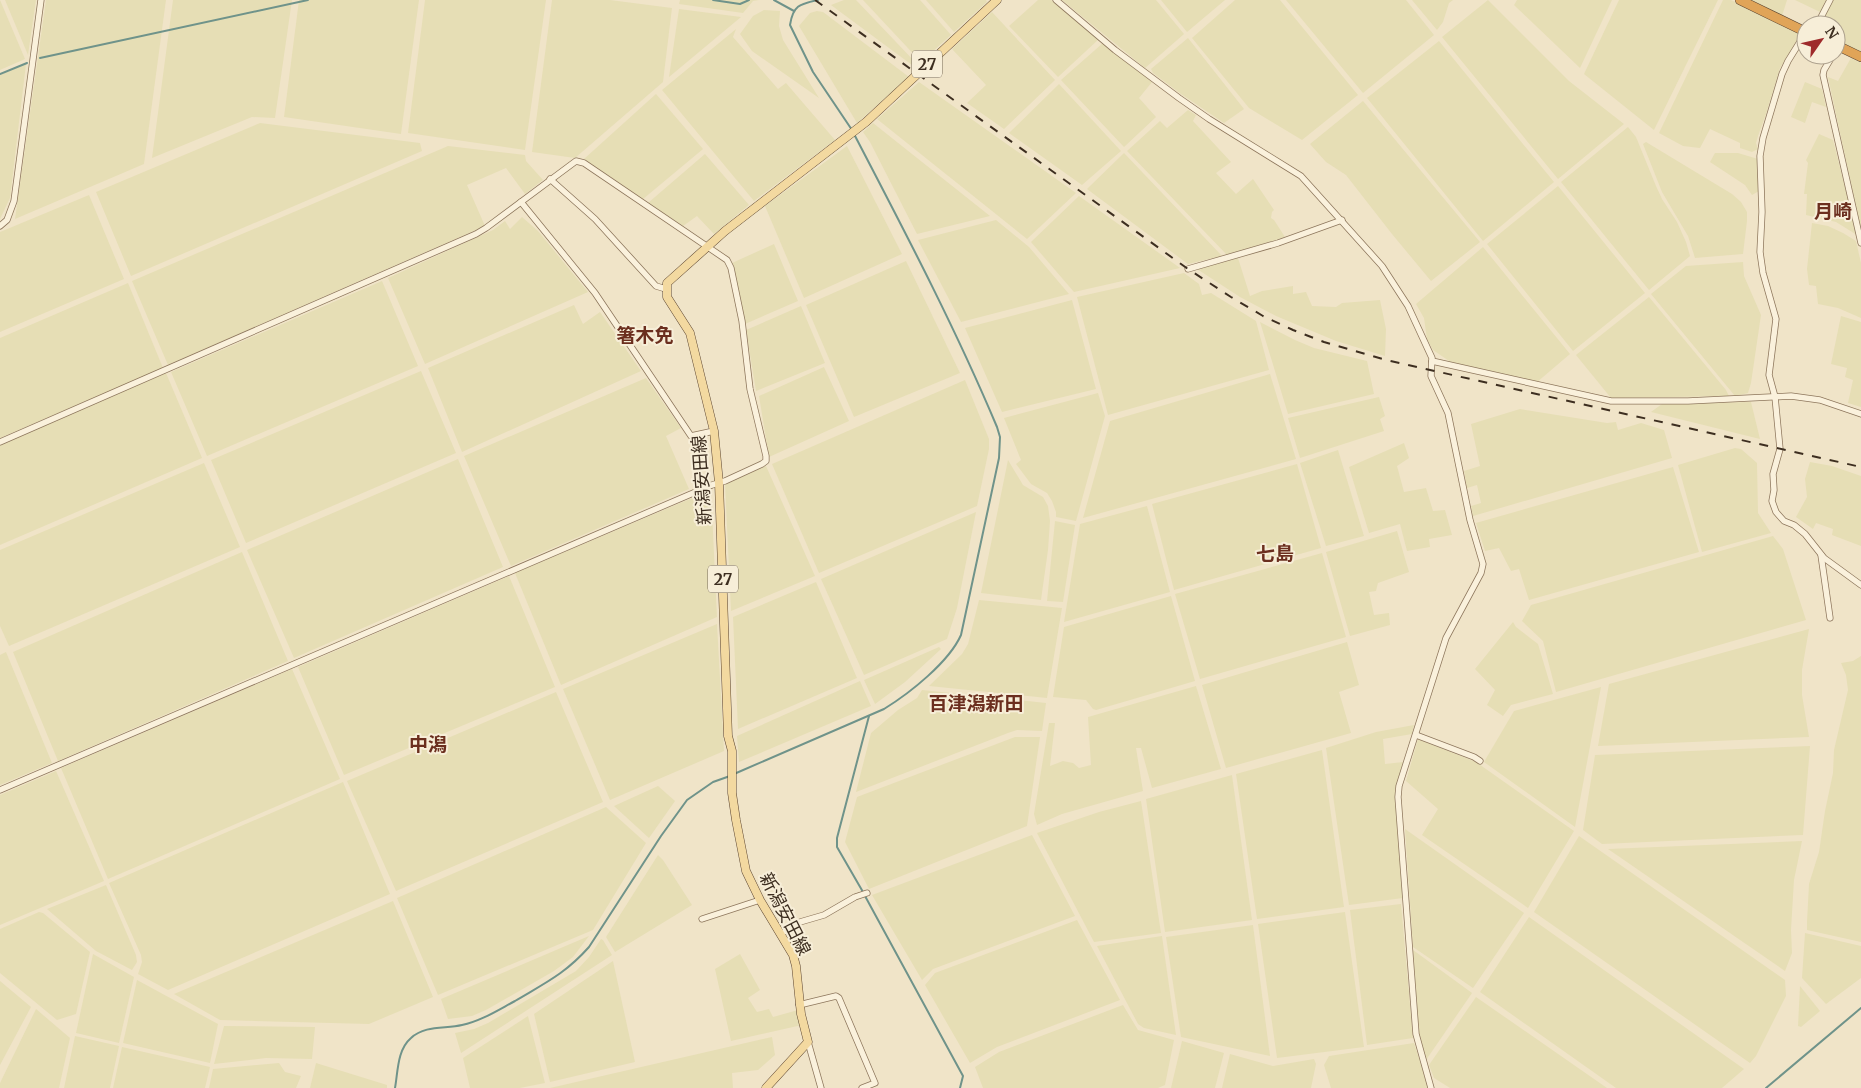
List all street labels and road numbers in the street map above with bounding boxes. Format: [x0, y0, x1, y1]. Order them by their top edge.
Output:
road number: 27 [912, 51, 942, 78]
street label: 新潟安田線 [687, 434, 716, 526]
road number: 27 [708, 566, 738, 592]
street label: 新潟安田線 [755, 868, 816, 959]

